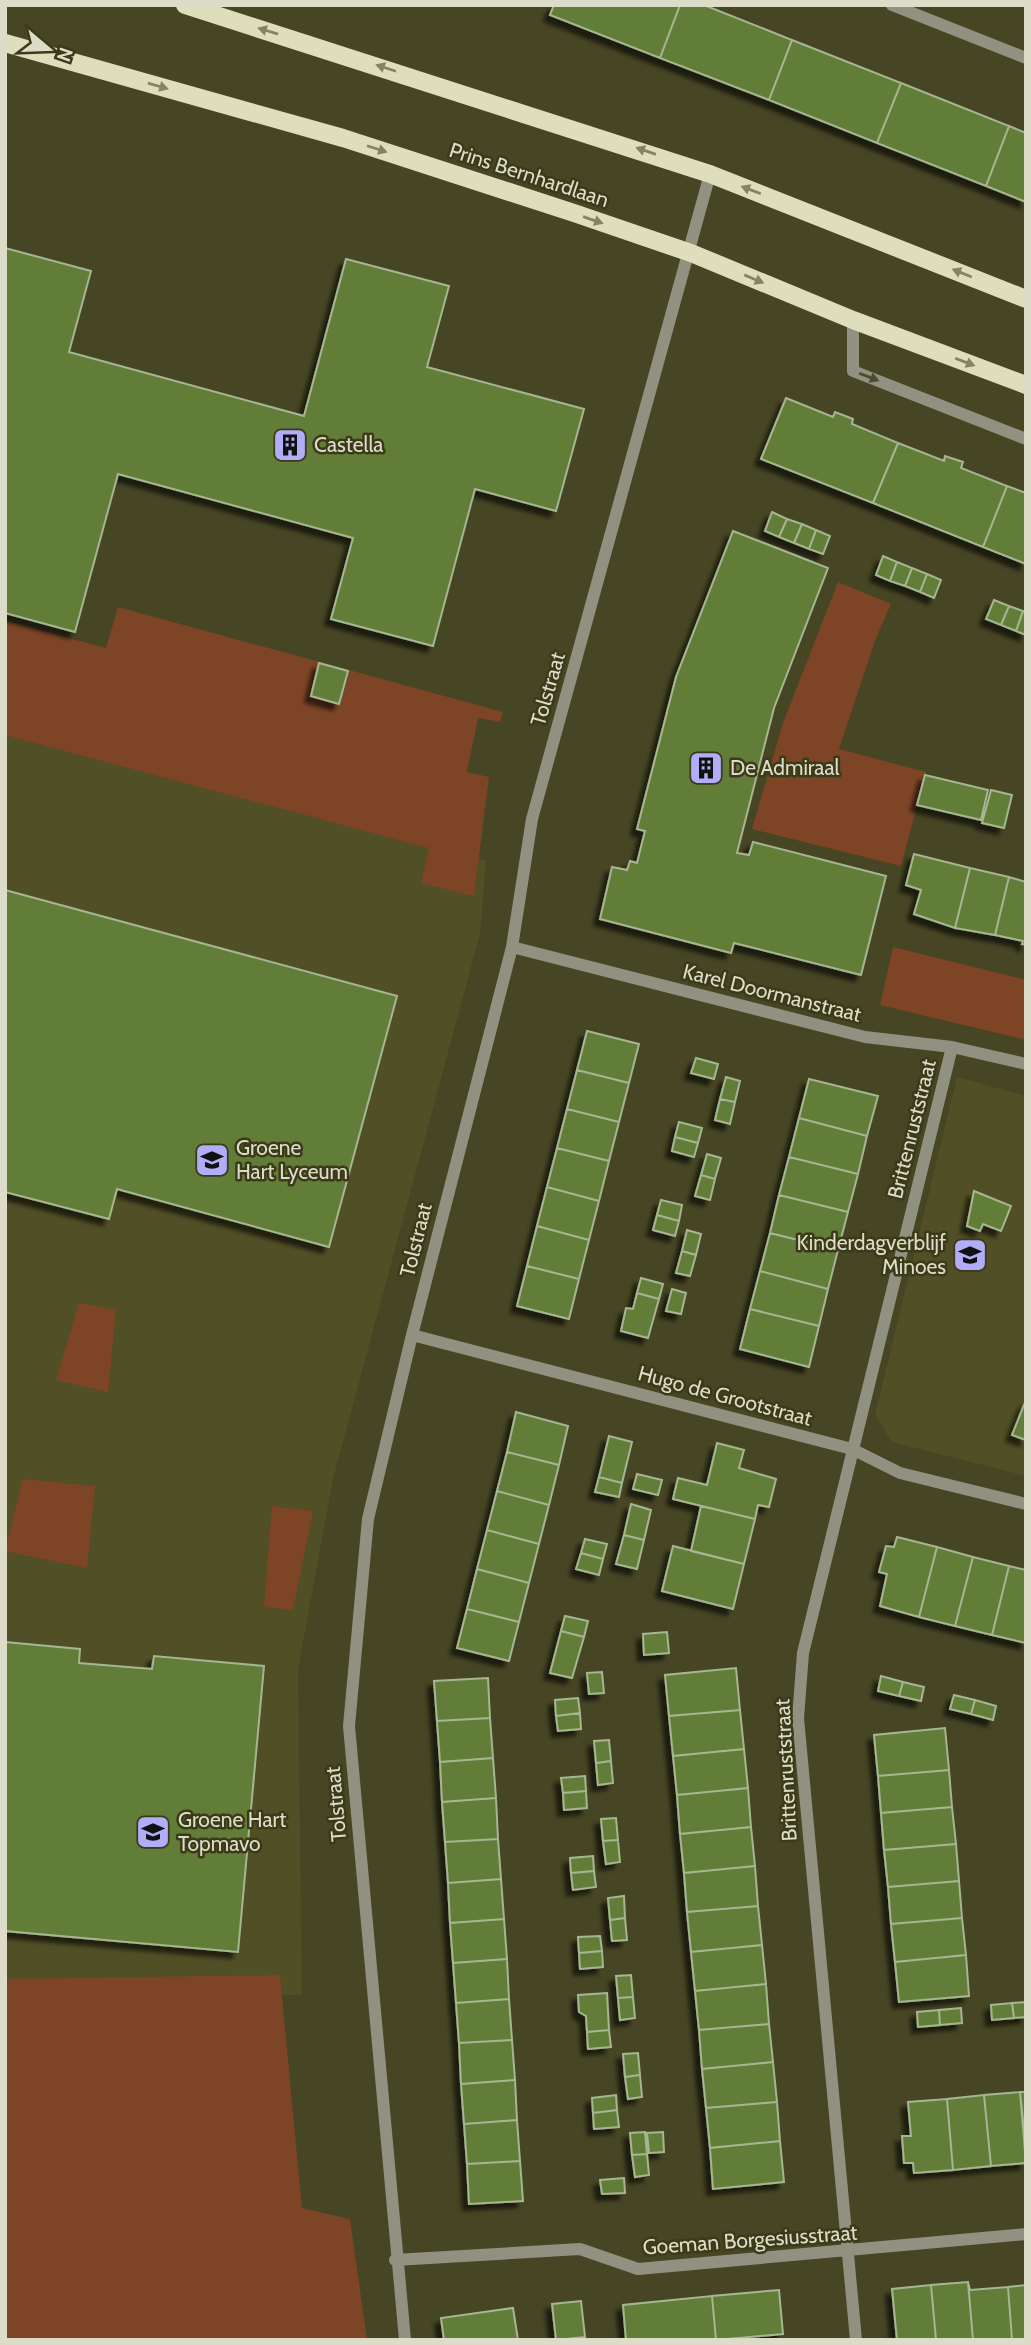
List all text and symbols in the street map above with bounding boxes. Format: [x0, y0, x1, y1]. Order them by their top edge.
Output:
north arrow [14, 14, 84, 84]
one-way arrow [257, 25, 278, 36]
text: N [52, 44, 78, 64]
one-way arrow [375, 62, 396, 73]
one-way arrow [148, 81, 170, 92]
street label: Prins Bernhardlaan [446, 137, 612, 212]
one-way arrow [367, 144, 388, 155]
one-way arrow [635, 145, 656, 156]
one-way arrow [740, 184, 761, 195]
one-way arrow [583, 215, 604, 226]
one-way arrow [952, 268, 973, 279]
one-way arrow [743, 274, 764, 285]
one-way arrow [955, 357, 976, 368]
one-way arrow [858, 372, 879, 383]
building icon: Castella [271, 426, 309, 464]
place label: Castella [314, 432, 383, 457]
street label: Tolstraat [525, 649, 570, 729]
building icon: De Admiraal [687, 749, 725, 787]
place label: De Admiraal [730, 755, 839, 780]
street label: Karel Doormanstraat [680, 958, 864, 1027]
street label: Brittenruststraat [882, 1057, 941, 1201]
place label: Groene Hart Lyceum [236, 1135, 348, 1184]
school or university icon: Groene Hart Lyceum [193, 1141, 231, 1179]
street label: Tolstraat [394, 1200, 437, 1279]
place label: Kinderdagverblijf Minoes [796, 1230, 946, 1279]
school or university icon: Kinderdagverblijf Minoes [951, 1236, 989, 1274]
street label: Hugo de Grootstraat [635, 1360, 815, 1431]
street label: Brittenruststraat [769, 1698, 802, 1842]
street label: Tolstraat [320, 1765, 351, 1843]
place label: Groene Hart Topmavo [178, 1807, 286, 1856]
school or university icon: Groene Hart Topmavo [134, 1813, 172, 1851]
street label: Goeman Borgesiusstraat [642, 2220, 858, 2259]

